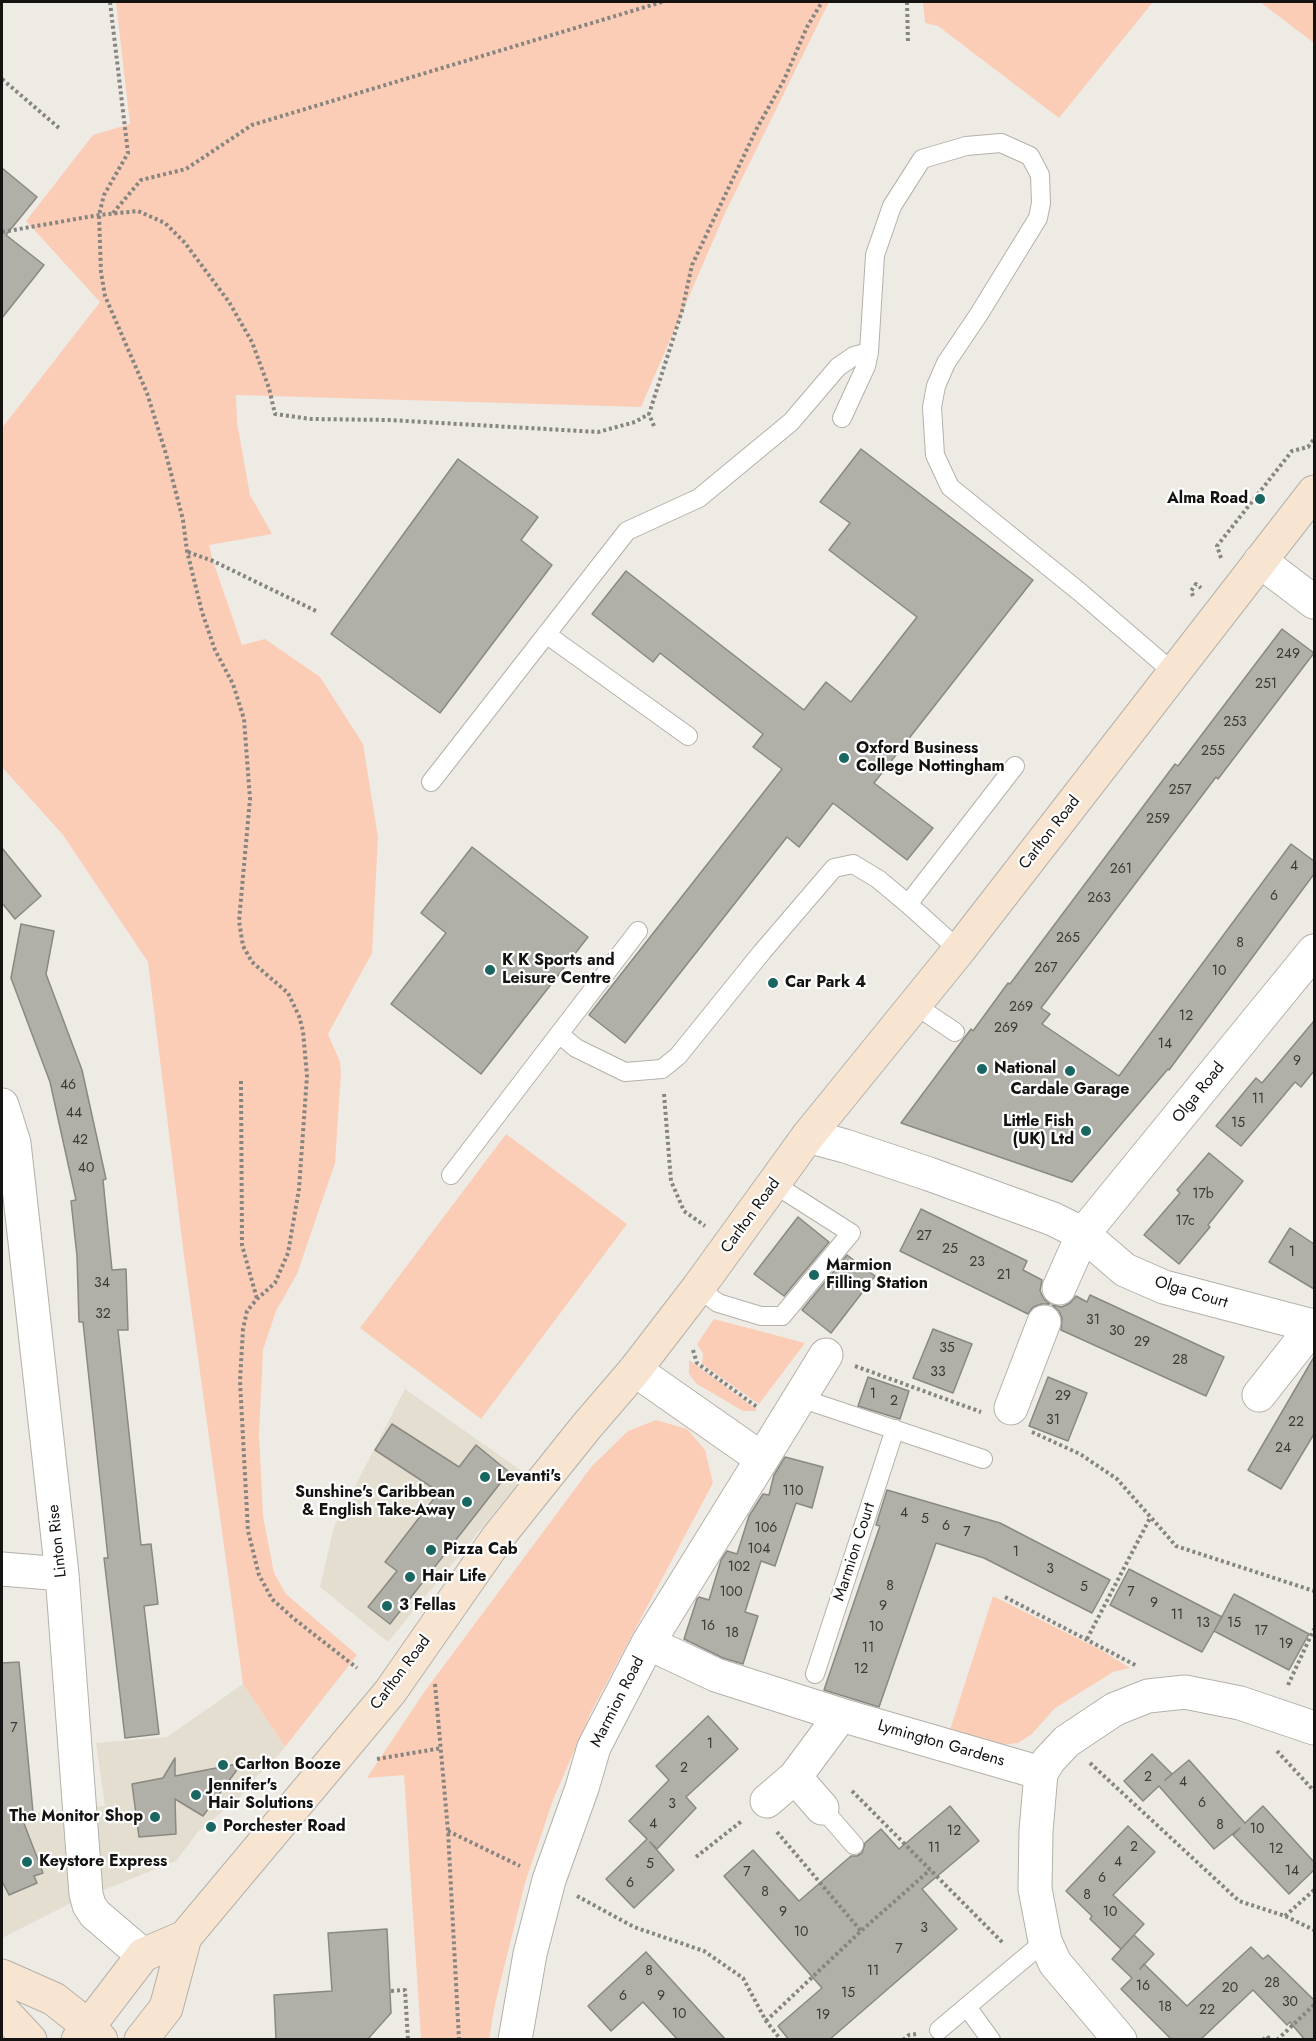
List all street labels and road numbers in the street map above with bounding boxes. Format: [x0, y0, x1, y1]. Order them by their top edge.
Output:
street label: Carlton Road [1015, 792, 1085, 874]
street label: Olga Road [1169, 1059, 1229, 1127]
street label: Carlton Road [717, 1175, 785, 1257]
street label: Olga Court [1152, 1273, 1230, 1313]
street label: Marmion Court [830, 1500, 880, 1604]
street label: Linton Rise [45, 1504, 71, 1578]
street label: Carlton Road [367, 1632, 435, 1714]
street label: Marmion Road [587, 1653, 649, 1751]
street label: Lymington Gardens [875, 1717, 1007, 1771]

